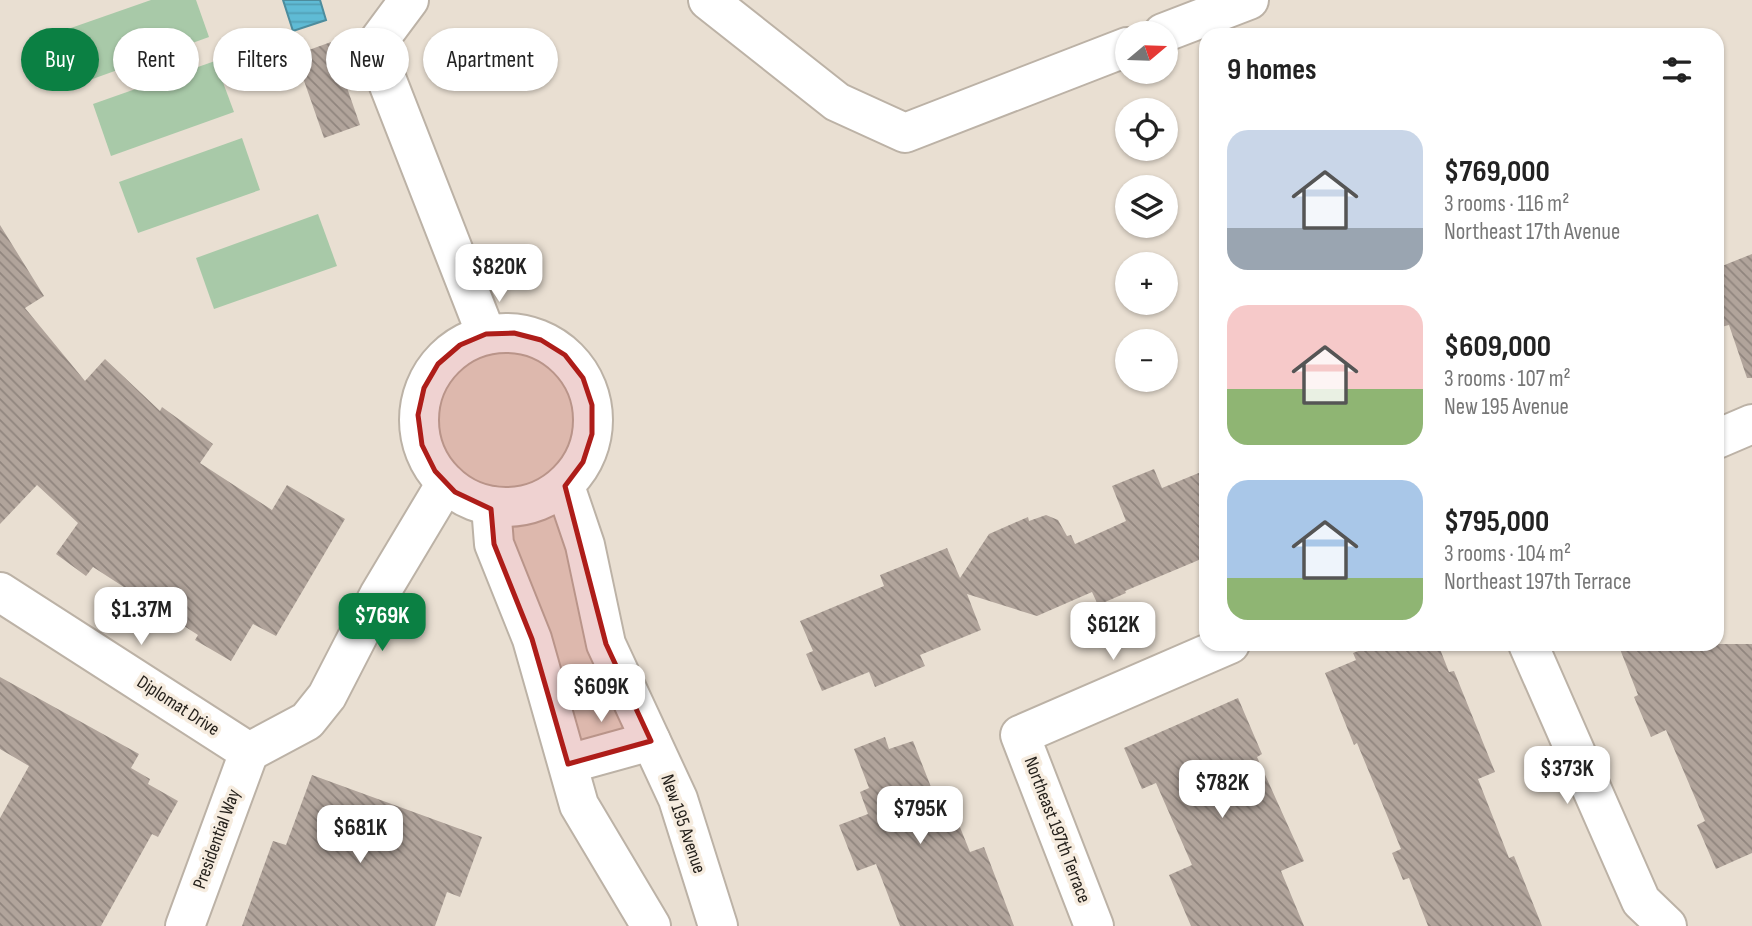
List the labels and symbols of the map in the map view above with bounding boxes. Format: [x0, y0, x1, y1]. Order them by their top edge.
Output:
north arrow [1115, 21, 1178, 84]
pin: $820K [450, 244, 548, 304]
pin: $1.37M [84, 588, 198, 647]
pin: $769K [333, 594, 431, 653]
pin: $612K [1064, 602, 1162, 662]
pin: $609K [552, 664, 650, 724]
street label: Diplomat Drive [132, 671, 224, 741]
pin: $373K [1518, 746, 1616, 806]
street label: Northeast 197th Terrace [1019, 754, 1095, 906]
pin: $782K [1173, 760, 1271, 820]
street label: New 195 Avenue [655, 772, 711, 876]
street label: Presidential Way [188, 785, 246, 892]
pin: $795K [871, 786, 969, 846]
pin: $681K [311, 806, 409, 865]

